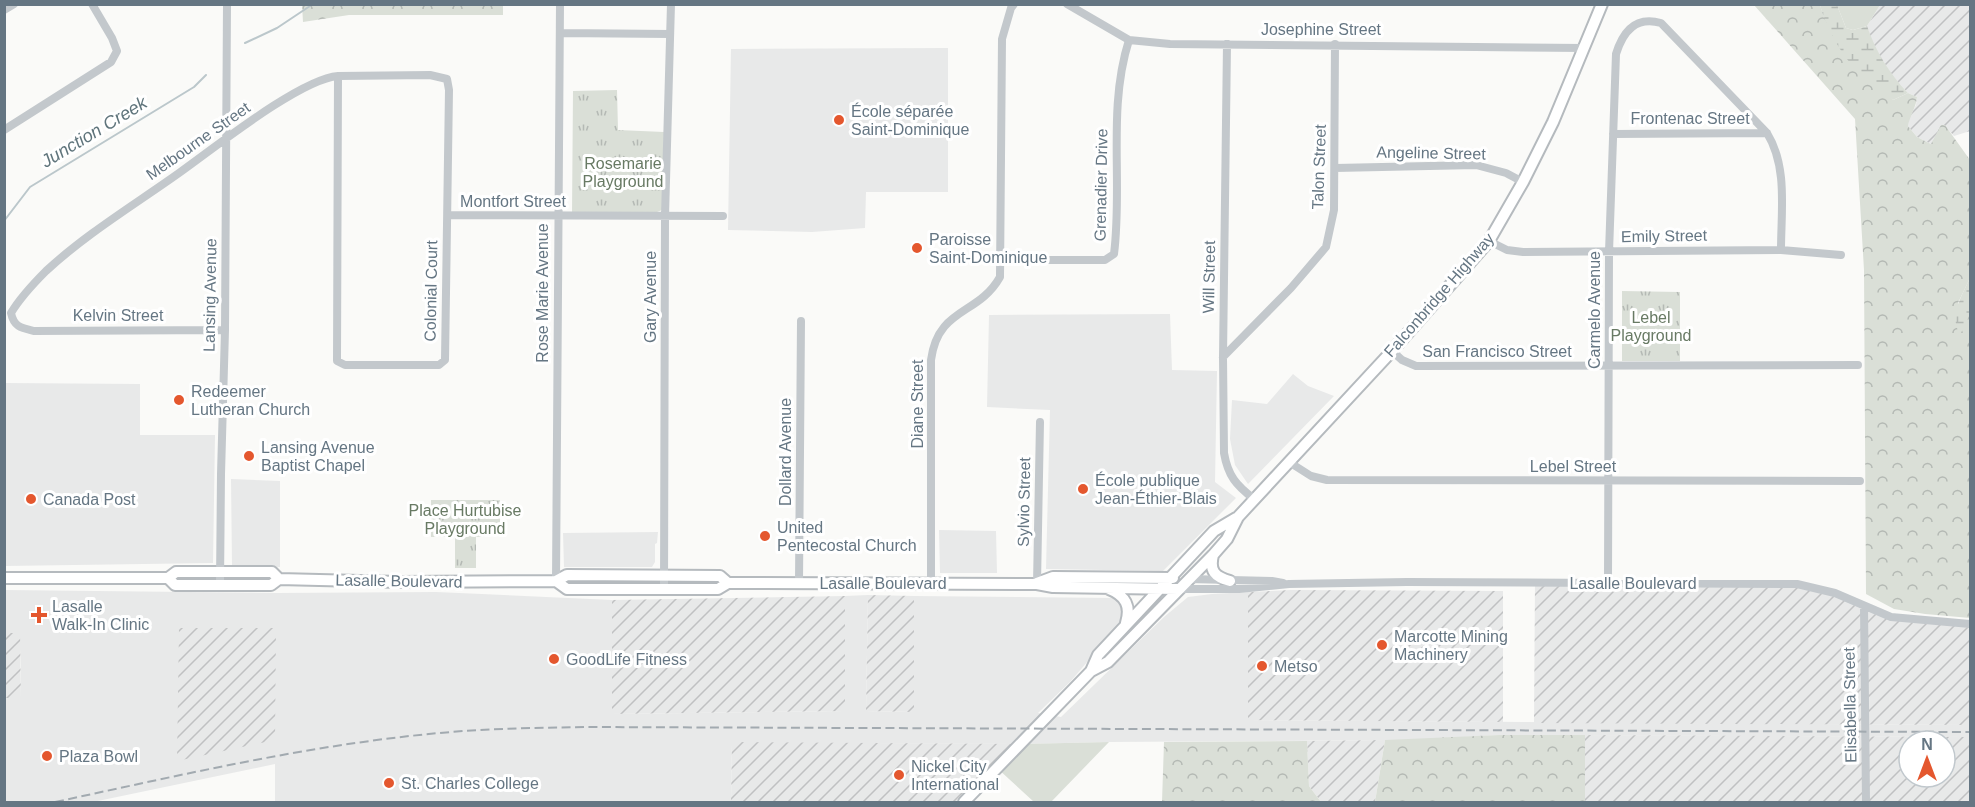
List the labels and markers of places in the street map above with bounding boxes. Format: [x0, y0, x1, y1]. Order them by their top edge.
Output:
place label: École séparée Saint-Dominique [851, 102, 969, 138]
marker: École séparée Saint-Dominique [832, 113, 846, 127]
place label: Paroisse Saint-Dominique [929, 231, 1047, 266]
marker: Paroisse Saint-Dominique [910, 241, 924, 255]
place label: Redeemer Lutheran Church [191, 383, 310, 418]
marker: Redeemer Lutheran Church [172, 393, 186, 407]
place label: Lansing Avenue Baptist Chapel [261, 439, 375, 474]
marker: Lansing Avenue Baptist Chapel [242, 449, 256, 463]
place label: École publique Jean-Éthier-Blais [1095, 471, 1217, 507]
marker: École publique Jean-Éthier-Blais [1076, 482, 1090, 496]
place label: Canada Post [43, 491, 136, 508]
marker: Canada Post [24, 492, 38, 506]
place label: United Pentecostal Church [777, 519, 917, 554]
marker: United Pentecostal Church [758, 529, 772, 543]
place label: Lasalle Walk-In Clinic [52, 598, 149, 633]
marker: Lasalle Walk-In Clinic [30, 606, 48, 624]
place label: Marcotte Mining Machinery [1394, 628, 1508, 663]
marker: Marcotte Mining Machinery [1375, 638, 1389, 652]
place label: GoodLife Fitness [566, 651, 687, 668]
marker: GoodLife Fitness [547, 652, 561, 666]
place label: Metso [1274, 658, 1318, 675]
marker: Metso [1255, 659, 1269, 673]
place label: Plaza Bowl [59, 748, 138, 765]
marker: Plaza Bowl [40, 749, 54, 763]
place label: Nickel City International [911, 758, 999, 793]
marker: Nickel City International [892, 768, 906, 782]
place label: St. Charles College [401, 775, 539, 792]
marker: St. Charles College [382, 776, 396, 790]

